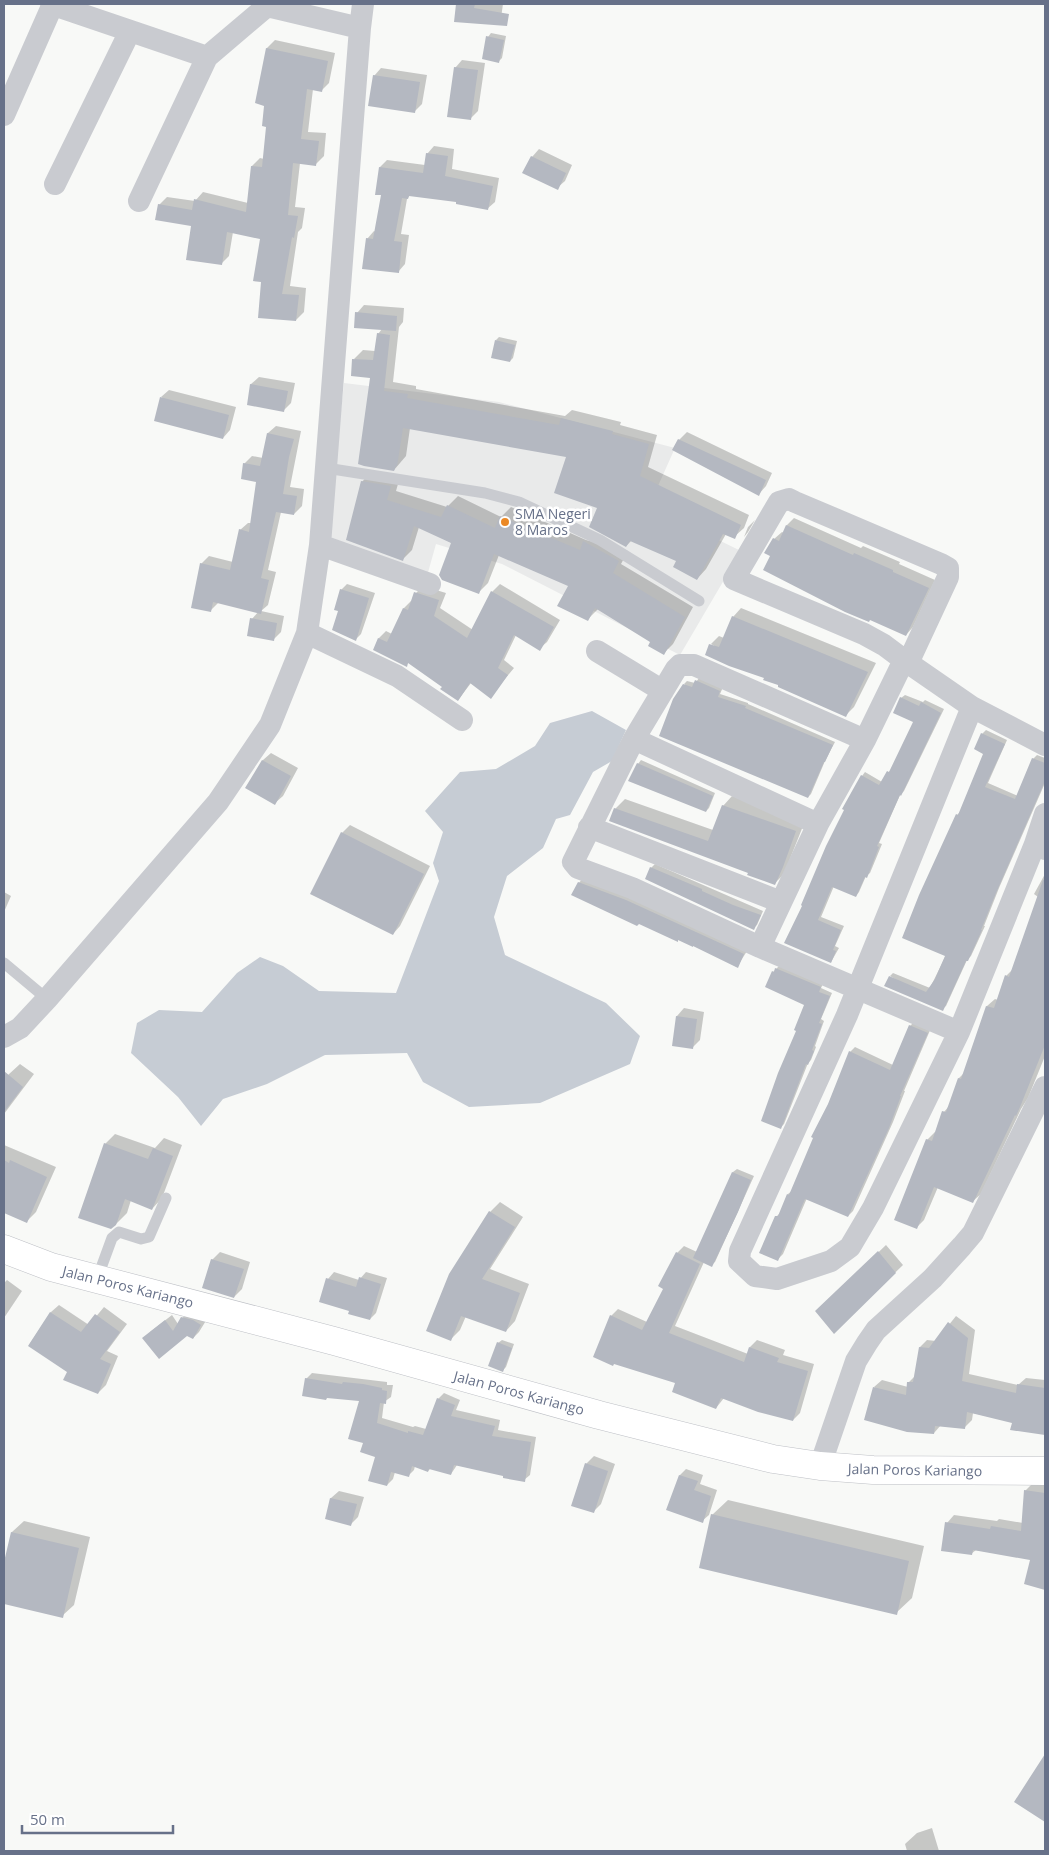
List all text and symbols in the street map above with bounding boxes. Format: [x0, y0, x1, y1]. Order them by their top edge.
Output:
place label: SMA Negeri 8 Maros [515, 504, 591, 539]
marker: SMA Negeri 8 Maros [499, 516, 511, 528]
street label: Jalan Poros Kariango [59, 1261, 196, 1312]
street label: Jalan Poros Kariango [450, 1365, 586, 1419]
street label: Jalan Poros Kariango [846, 1459, 982, 1480]
scale bar [22, 1802, 174, 1834]
text: 50 m [30, 1809, 65, 1829]

